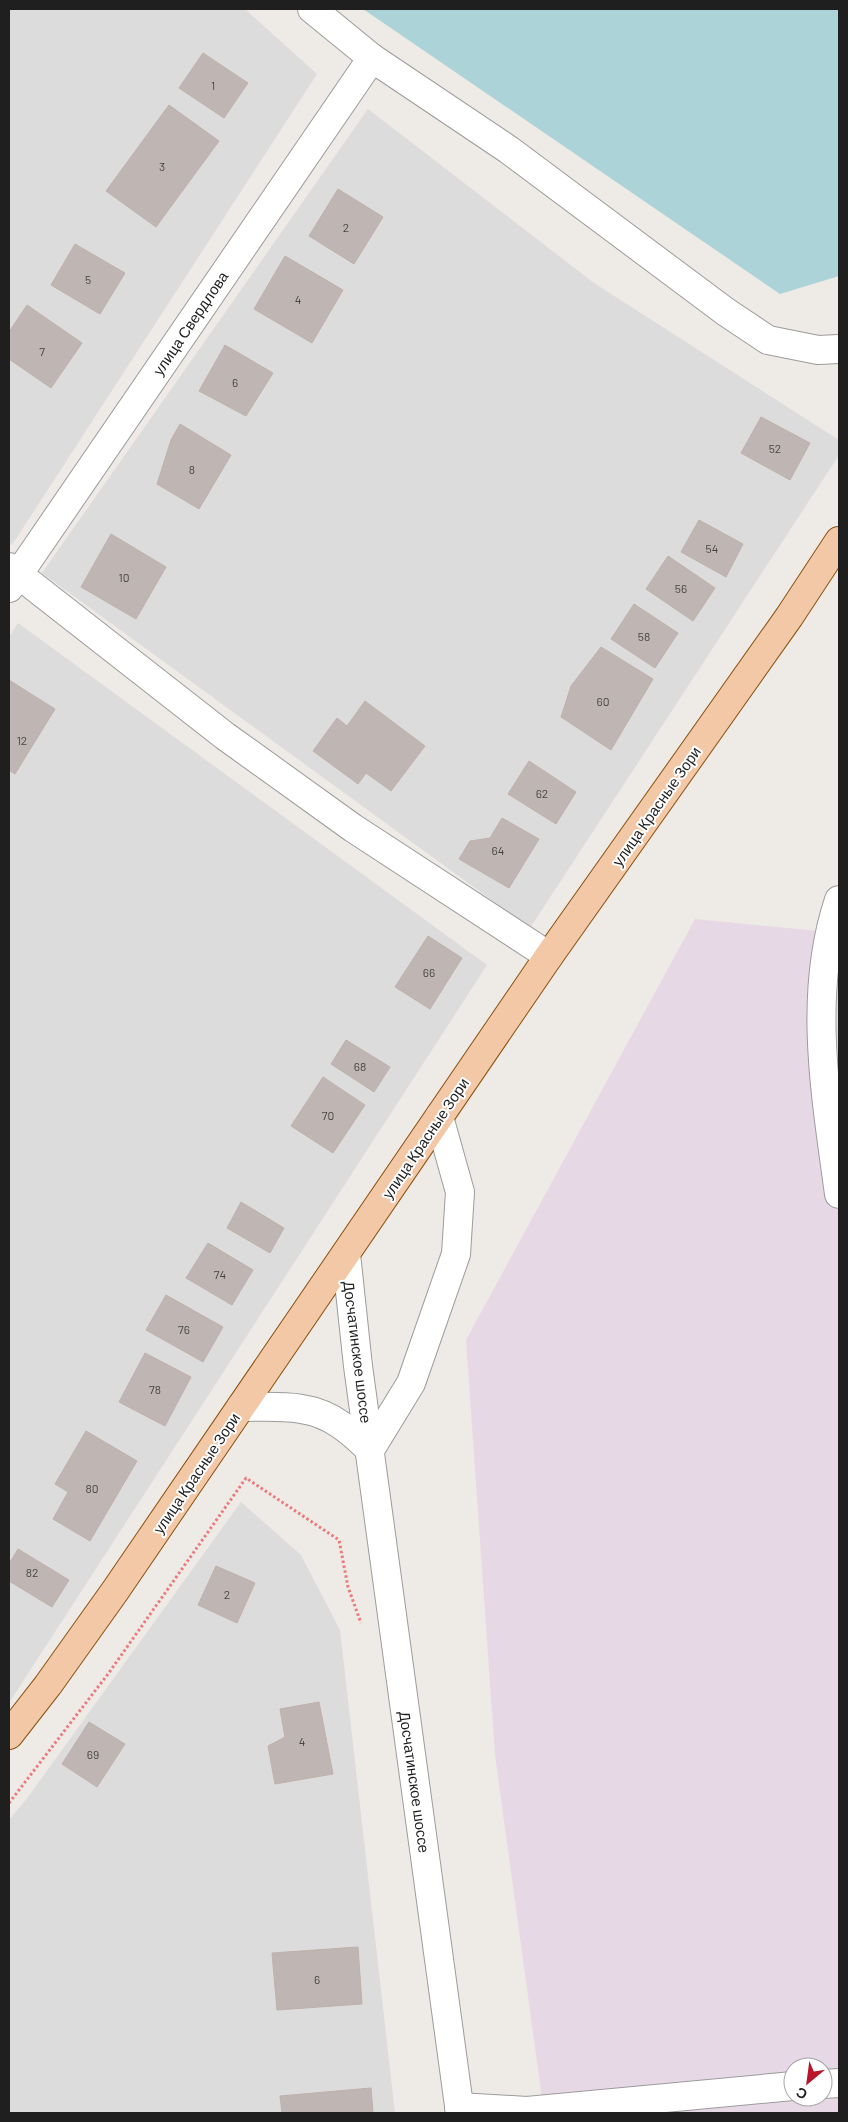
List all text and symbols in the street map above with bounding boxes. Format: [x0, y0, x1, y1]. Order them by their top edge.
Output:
house number: 1 [211, 78, 215, 92]
house number: 3 [159, 159, 165, 173]
house number: 2 [343, 220, 349, 234]
street label: улица Свердлова [149, 267, 232, 378]
house number: 5 [85, 272, 91, 286]
house number: 4 [295, 292, 301, 306]
house number: 7 [39, 344, 45, 358]
house number: 6 [232, 375, 238, 389]
house number: 52 [769, 441, 781, 455]
house number: 8 [189, 462, 195, 476]
house number: 54 [706, 541, 718, 555]
house number: 10 [119, 570, 129, 584]
house number: 56 [675, 581, 687, 595]
house number: 58 [638, 629, 650, 643]
house number: 60 [597, 694, 609, 708]
house number: 12 [17, 733, 27, 747]
street label: улица Красные Зори [608, 743, 704, 869]
house number: 62 [536, 786, 548, 800]
house number: 64 [492, 843, 504, 857]
house number: 66 [423, 965, 435, 979]
house number: 68 [354, 1059, 366, 1073]
street label: улица Красные Зори [378, 1074, 472, 1202]
house number: 70 [322, 1108, 334, 1122]
house number: 74 [214, 1267, 226, 1281]
street label: Досчатинское шоссе [340, 1280, 376, 1424]
house number: 76 [178, 1322, 190, 1336]
house number: 78 [149, 1382, 161, 1396]
street label: улица Красные Зори [149, 1409, 243, 1537]
house number: 80 [85, 1481, 99, 1495]
house number: 82 [26, 1565, 38, 1579]
house number: 2 [224, 1587, 230, 1601]
street label: Досчатинское шоссе [396, 1710, 434, 1854]
house number: 4 [299, 1734, 305, 1748]
house number: 69 [87, 1747, 99, 1761]
house number: 6 [314, 1972, 320, 1986]
north arrow [783, 2057, 833, 2107]
text: С [793, 2084, 810, 2104]

